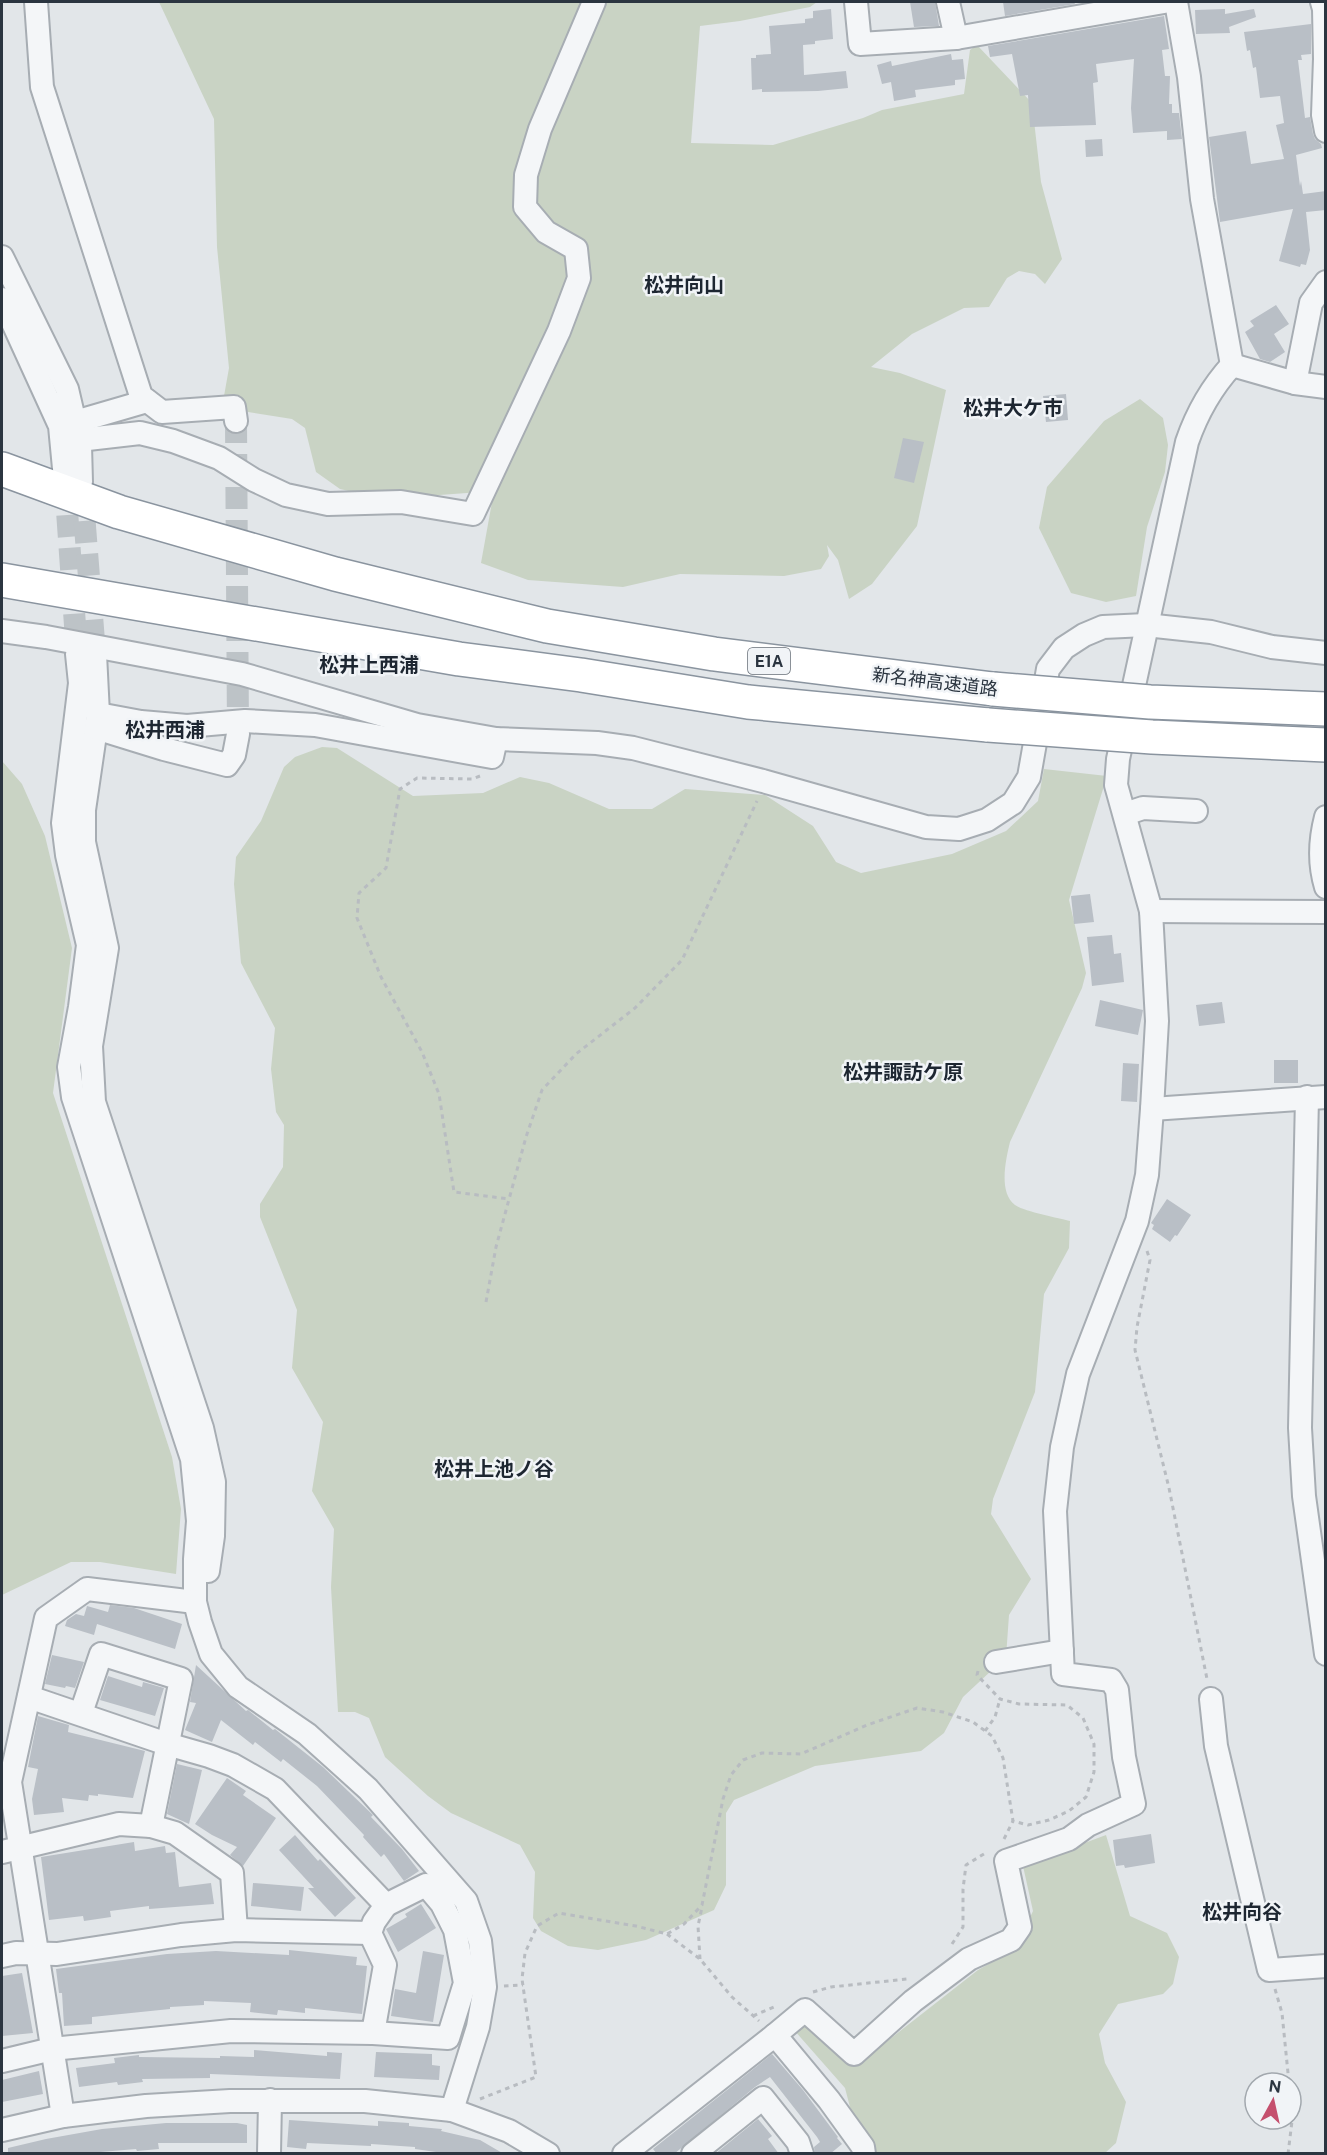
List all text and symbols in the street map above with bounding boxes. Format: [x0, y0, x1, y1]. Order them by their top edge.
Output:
district label: 松井向山 [644, 273, 724, 297]
district label: 松井大ケ市 [963, 396, 1063, 420]
road number: E1A [748, 648, 790, 674]
district label: 松井上西浦 [319, 653, 419, 677]
street label: 新名神高速道路 [871, 663, 999, 700]
district label: 松井西浦 [125, 718, 205, 742]
district label: 松井諏訪ケ原 [843, 1060, 963, 1084]
district label: 松井上池ノ谷 [434, 1457, 554, 1481]
district label: 松井向谷 [1202, 1900, 1282, 1924]
north arrow [1243, 2071, 1303, 2131]
text: N [1267, 2076, 1283, 2097]

